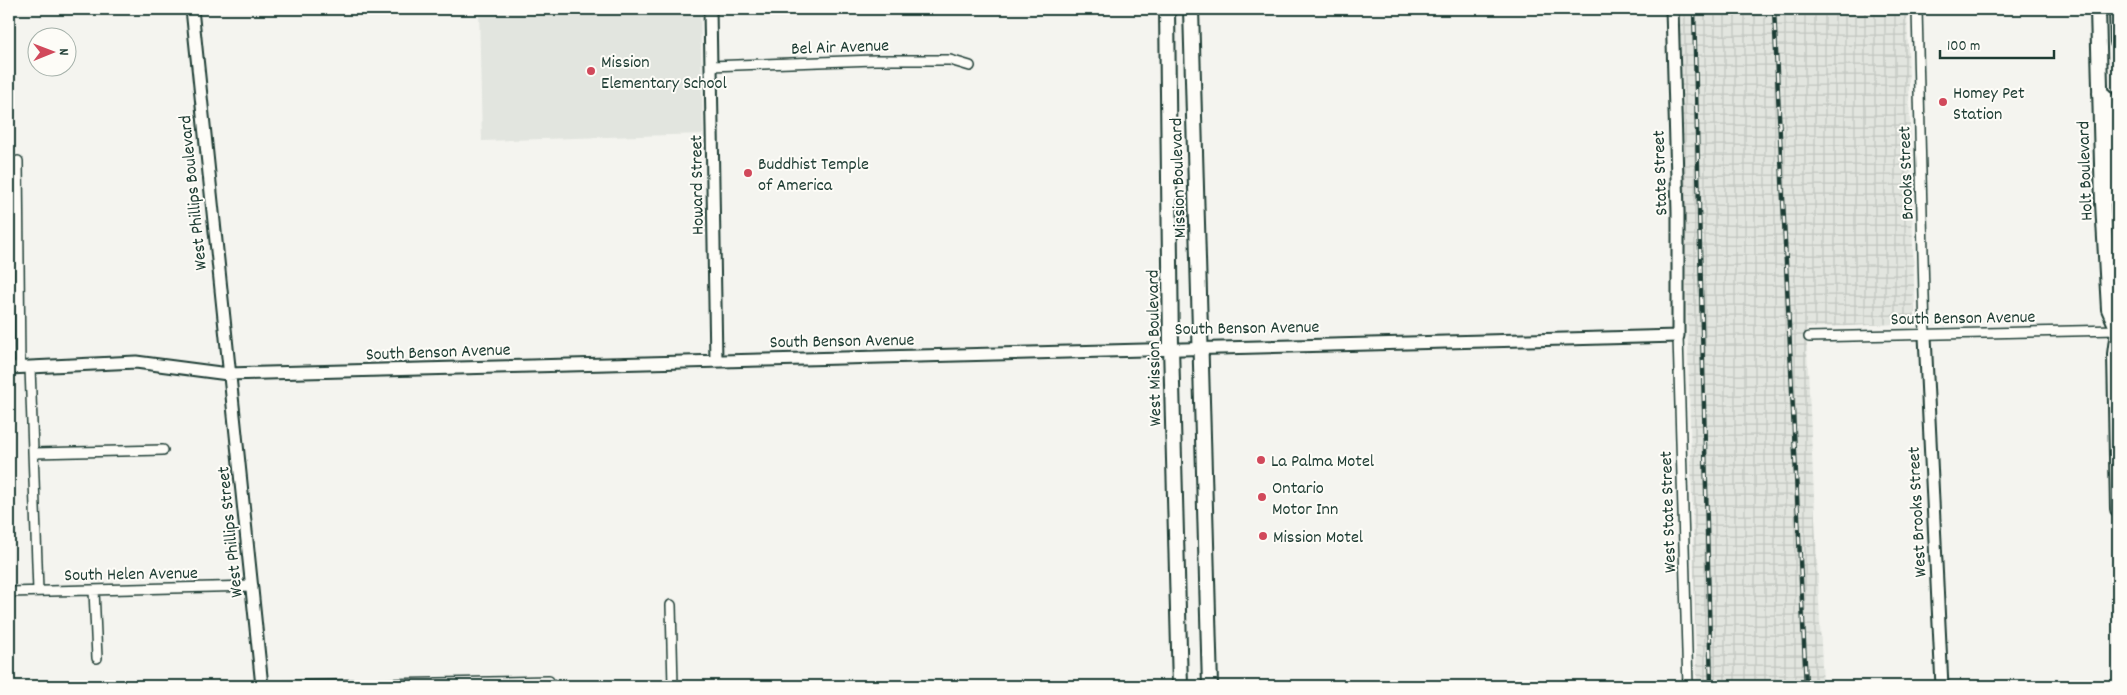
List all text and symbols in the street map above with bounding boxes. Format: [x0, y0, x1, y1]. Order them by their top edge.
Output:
north arrow [28, 28, 78, 78]
scale bar [1940, 28, 2053, 60]
street label: Bel Air Avenue [791, 34, 890, 63]
text: 100 m [1947, 36, 1980, 58]
text: N [53, 48, 73, 56]
place label: Mission Elementary School [601, 51, 728, 97]
marker: Mission Elementary School [585, 65, 597, 77]
place label: Homey Pet Station [1953, 82, 2025, 128]
marker: Homey Pet Station [1937, 96, 1949, 108]
street label: West Phillips Boulevard [174, 114, 215, 271]
street label: Mission Boulevard [1165, 117, 1194, 238]
street label: Holt Boulevard [2072, 121, 2101, 221]
street label: Brooks Street [1893, 125, 1922, 220]
street label: State Street [1648, 129, 1675, 216]
street label: Howard Street [685, 134, 712, 235]
place label: Buddhist Temple of America [758, 153, 869, 199]
marker: Buddhist Temple of America [742, 167, 754, 179]
street label: West Mission Boulevard [1142, 269, 1169, 427]
street label: South Benson Avenue [1890, 306, 2036, 333]
street label: South Benson Avenue [1174, 316, 1320, 343]
street label: South Benson Avenue [769, 329, 915, 356]
street label: South Benson Avenue [365, 338, 511, 369]
street label: West Brooks Street [1903, 446, 1934, 578]
place label: La Palma Motel [1271, 450, 1375, 475]
street label: West State Street [1655, 450, 1684, 573]
marker: La Palma Motel [1255, 454, 1267, 466]
street label: West Phillips Street [212, 464, 251, 599]
place label: Ontario Motor Inn [1272, 477, 1338, 523]
marker: Ontario Motor Inn [1256, 491, 1268, 503]
place label: Mission Motel [1273, 526, 1364, 551]
marker: Mission Motel [1257, 530, 1269, 542]
street label: South Helen Avenue [64, 562, 198, 589]

